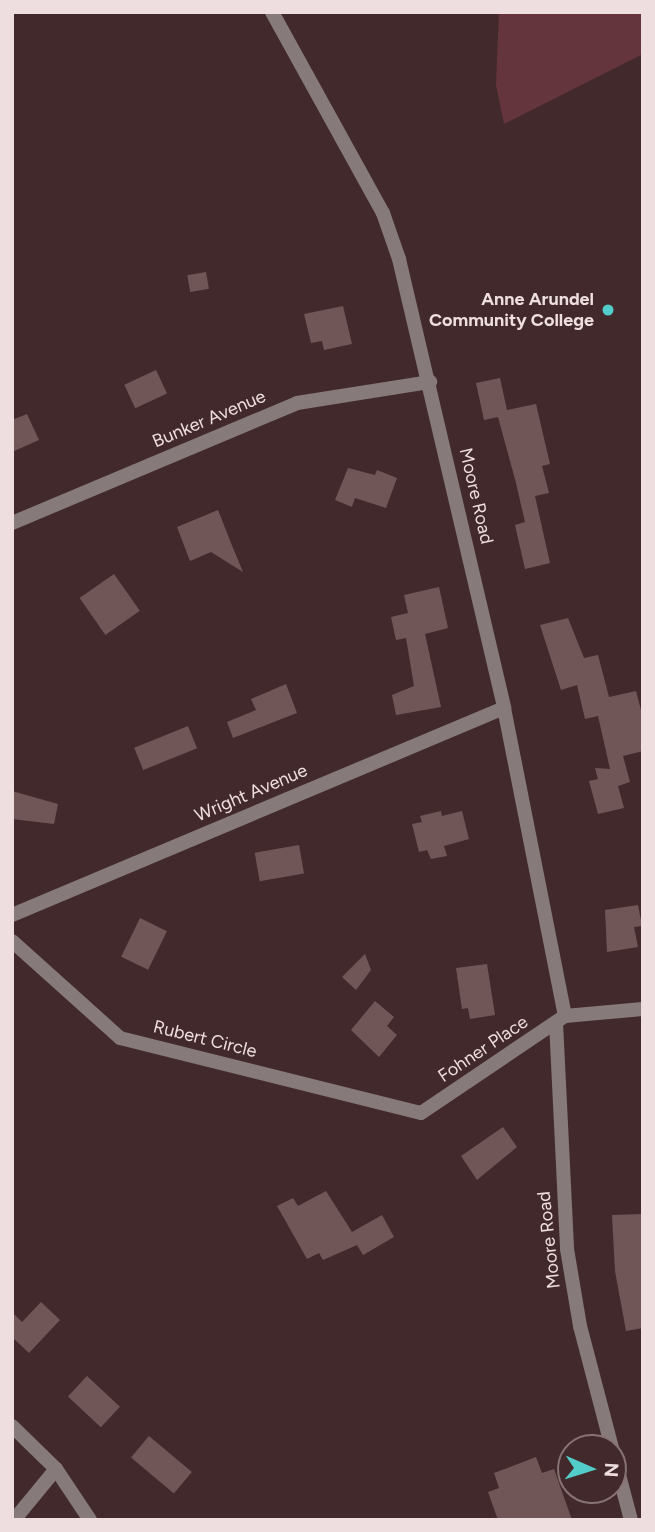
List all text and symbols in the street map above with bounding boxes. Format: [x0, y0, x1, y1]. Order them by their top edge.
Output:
place label: Anne Arundel Community College [429, 289, 594, 332]
marker: Anne Arundel Community College [600, 302, 616, 318]
street label: Bunker Avenue [149, 385, 269, 453]
street label: Moore Road [454, 446, 498, 546]
street label: Wright Avenue [191, 760, 311, 826]
street label: Fohner Place [434, 1011, 532, 1087]
street label: Rubert Circle [151, 1016, 259, 1062]
street label: Moore Road [533, 1190, 565, 1290]
north arrow [557, 1434, 627, 1504]
text: N [600, 1462, 623, 1478]

